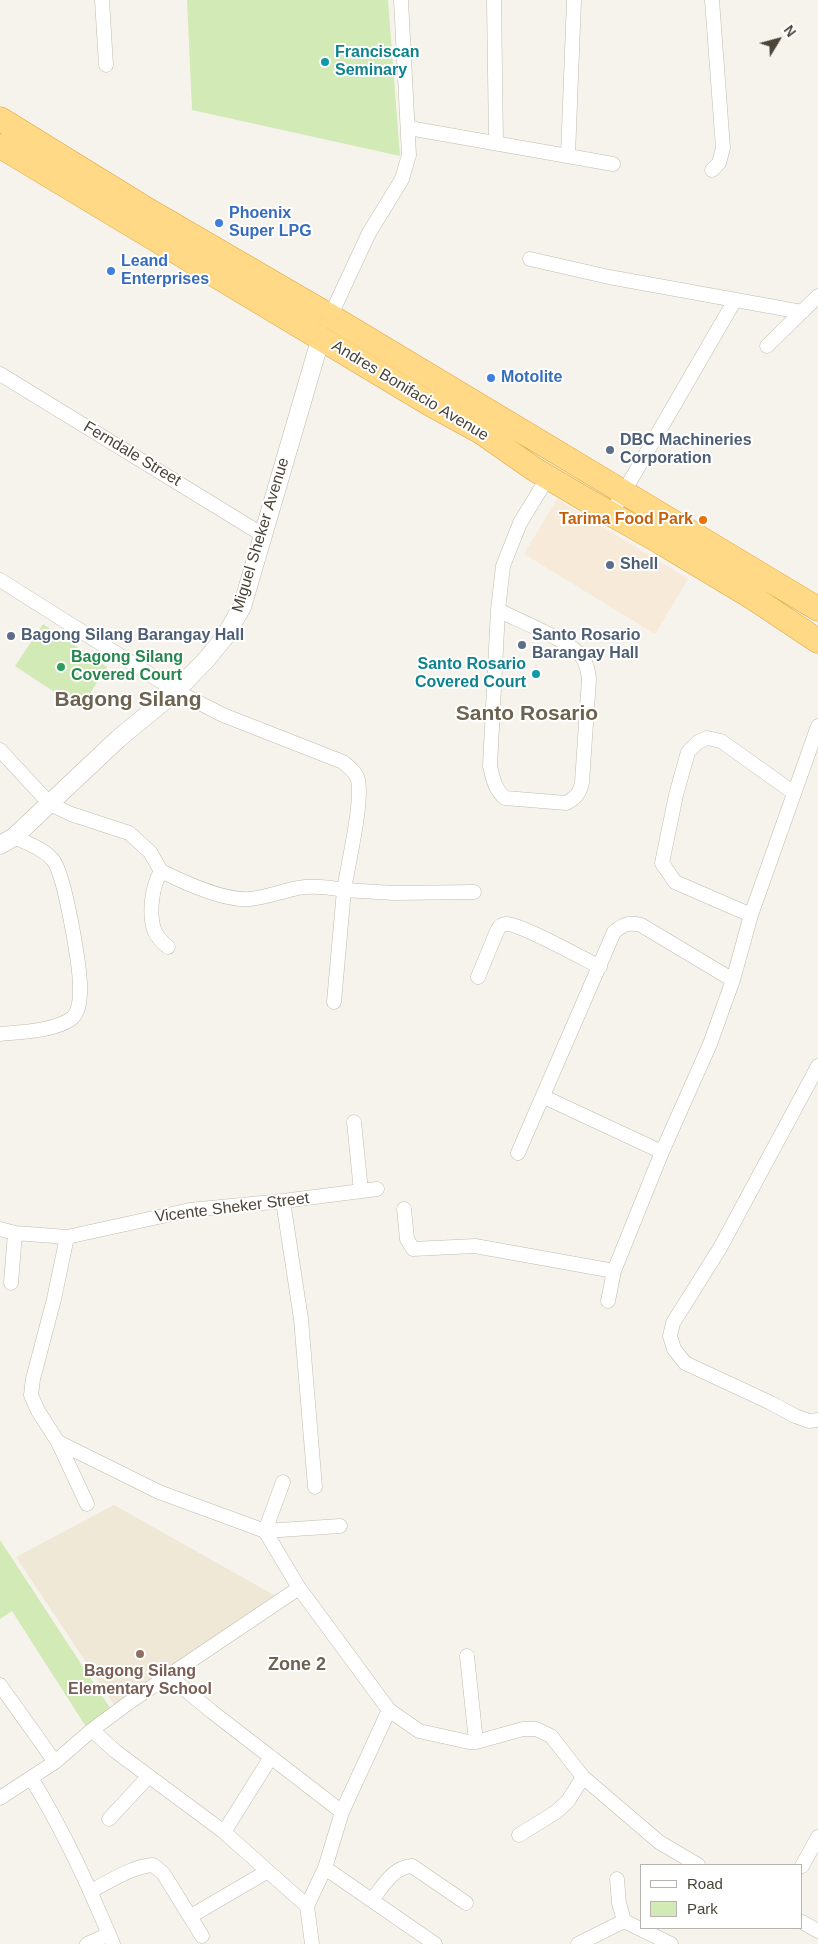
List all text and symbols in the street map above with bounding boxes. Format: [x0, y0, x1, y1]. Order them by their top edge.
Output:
north arrow [753, 15, 803, 65]
text: N [781, 22, 799, 40]
place label: Franciscan Seminary [335, 43, 419, 81]
marker: Franciscan Seminary [319, 56, 331, 68]
place label: Phoenix Super LPG [229, 204, 312, 242]
marker: Phoenix Super LPG [213, 217, 225, 229]
place label: Leand Enterprises [121, 252, 209, 290]
marker: Leand Enterprises [105, 265, 117, 277]
street label: Andres Bonifacio Avenue [328, 337, 492, 445]
place label: Motolite [501, 368, 562, 388]
marker: Motolite [485, 372, 497, 384]
street label: Ferndale Street [80, 417, 184, 491]
place label: DBC Machineries Corporation [620, 431, 752, 469]
marker: DBC Machineries Corporation [604, 444, 616, 456]
street label: Miguel Sheker Avenue [228, 455, 294, 615]
place label: Tarima Food Park [559, 510, 693, 530]
marker: Tarima Food Park [697, 514, 709, 526]
place label: Shell [620, 555, 658, 575]
marker: Shell [604, 559, 616, 571]
place label: Bagong Silang Barangay Hall [21, 626, 244, 646]
place label: Santo Rosario Barangay Hall [532, 626, 640, 664]
marker: Bagong Silang Barangay Hall [5, 630, 17, 642]
marker: Santo Rosario Barangay Hall [516, 639, 528, 651]
place label: Bagong Silang Covered Court [71, 648, 183, 686]
place label: Santo Rosario Covered Court [415, 655, 526, 693]
marker: Bagong Silang Covered Court [55, 661, 67, 673]
marker: Santo Rosario Covered Court [530, 668, 542, 680]
district label: Bagong Silang [54, 687, 202, 713]
district label: Santo Rosario [456, 701, 598, 727]
street label: Vicente Sheker Street [154, 1189, 310, 1227]
marker: Bagong Silang Elementary School [134, 1648, 146, 1660]
district label: Zone 2 [268, 1654, 326, 1676]
place label: Bagong Silang Elementary School [68, 1662, 212, 1700]
legend [640, 1864, 803, 1929]
text: Road [687, 1875, 723, 1892]
text: Park [687, 1900, 718, 1917]

